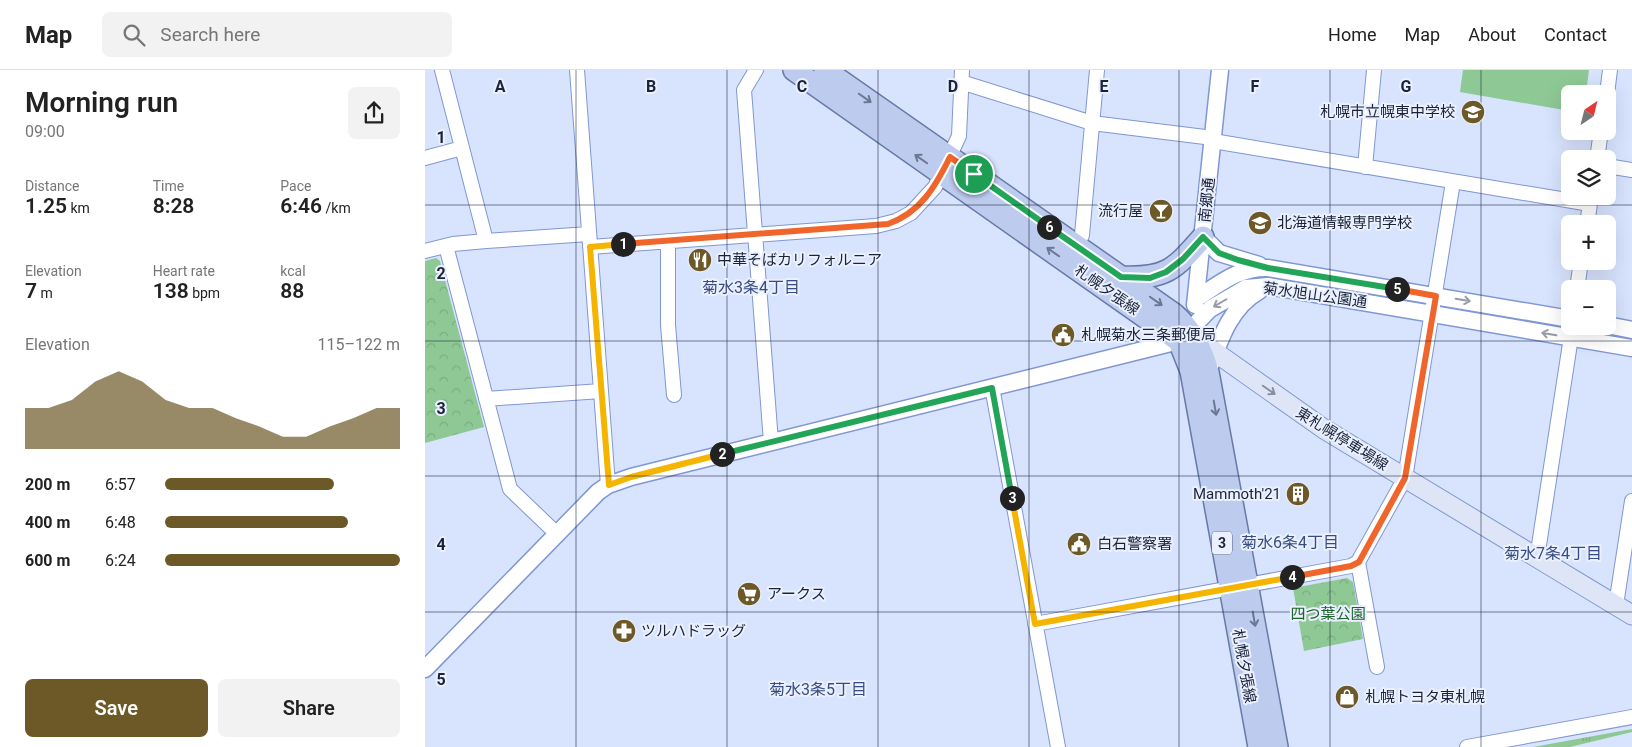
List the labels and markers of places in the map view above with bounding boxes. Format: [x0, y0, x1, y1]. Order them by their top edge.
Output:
school or university icon: 札幌市立幌東中学校 [1460, 99, 1486, 125]
place label: 札幌市立幌東中学校 [1320, 103, 1455, 121]
pin [953, 153, 995, 195]
bar icon: 流行屋 [1148, 198, 1174, 224]
place label: 流行屋 [1098, 202, 1143, 220]
school or university icon: 北海道情報専門学校 [1247, 210, 1273, 236]
pin: 6 [1037, 214, 1061, 240]
place label: 北海道情報専門学校 [1277, 214, 1412, 232]
pin: 1 [611, 232, 635, 256]
restaurant icon: 中華そばカリフォルニア [687, 247, 713, 273]
place label: 中華そばカリフォルニア [717, 251, 882, 269]
pin: 5 [1385, 276, 1409, 302]
public building icon: 札幌菊水三条郵便局 [1050, 322, 1076, 348]
place label: 札幌菊水三条郵便局 [1081, 326, 1216, 344]
pin: 2 [709, 442, 735, 466]
building icon: Mammoth'21 [1285, 481, 1311, 507]
place label: Mammoth'21 [1193, 485, 1281, 503]
pin: 3 [999, 486, 1025, 510]
public building icon: 白石警察署 [1066, 531, 1092, 557]
place label: 白石警察署 [1097, 535, 1172, 553]
pin: 4 [1279, 564, 1305, 590]
supermarket icon: アークス [736, 581, 762, 607]
place label: アークス [767, 585, 826, 603]
pharmacy icon: ツルハドラッグ [611, 618, 637, 644]
place label: ツルハドラッグ [641, 622, 746, 640]
shop icon: 札幌トヨタ東札幌 [1334, 684, 1360, 710]
place label: 札幌トヨタ東札幌 [1365, 688, 1485, 706]

